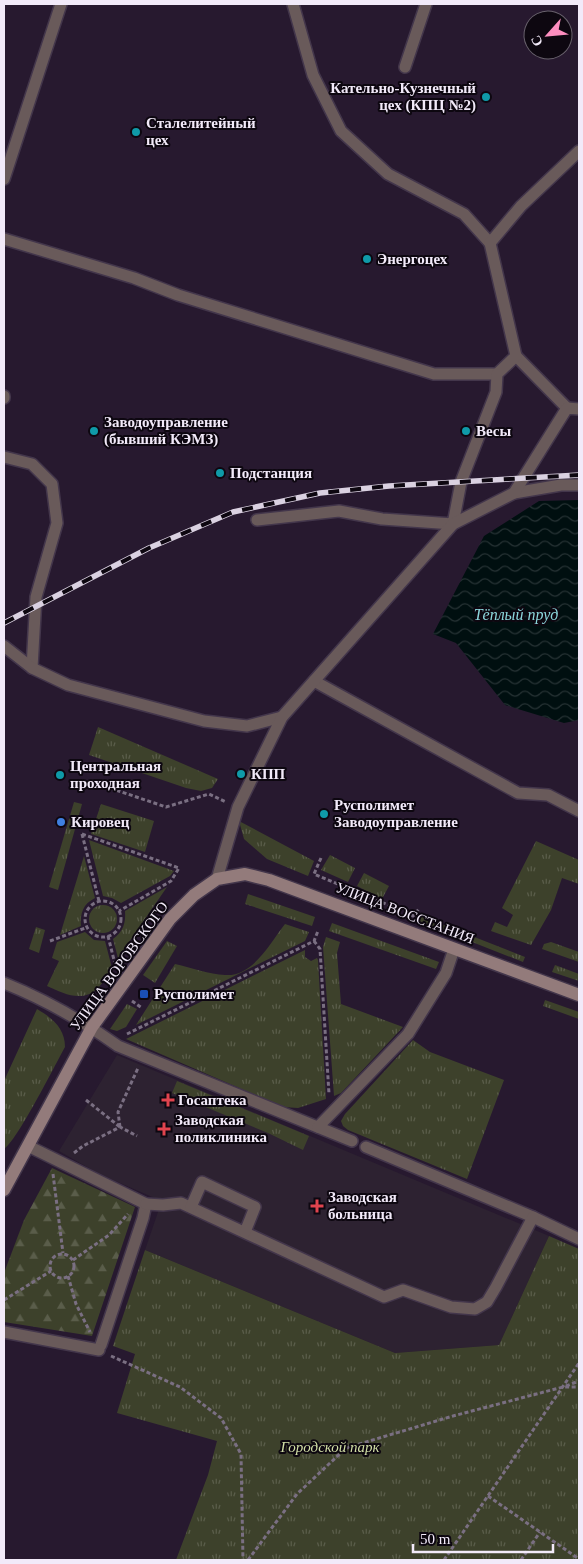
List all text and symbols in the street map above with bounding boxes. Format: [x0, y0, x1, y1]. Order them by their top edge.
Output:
north arrow [523, 10, 573, 60]
text: С [528, 33, 546, 49]
place label: Кательно-Кузнечный цех (КПЦ №2) [330, 80, 476, 114]
marker: Кательно-Кузнечный цех (КПЦ №2) [480, 91, 492, 103]
place label: Сталелитейный цех [146, 115, 256, 148]
marker: Сталелитейный цех [130, 126, 142, 138]
place label: Энергоцех [377, 251, 448, 267]
marker: Энергоцех [361, 253, 373, 265]
place label: Заводоуправление (бывший КЭМЗ) [104, 414, 228, 448]
place label: Весы [476, 423, 512, 439]
marker: Заводоуправление (бывший КЭМЗ) [88, 425, 100, 437]
marker: Весы [460, 425, 472, 437]
place label: Подстанция [230, 465, 312, 481]
marker: Подстанция [214, 467, 226, 479]
water label: Тёплый пруд [474, 606, 558, 624]
place label: Центральная проходная [70, 758, 161, 791]
place label: КПП [251, 766, 286, 782]
marker: КПП [235, 768, 247, 780]
marker: Центральная проходная [54, 769, 66, 781]
place label: Русполимет Заводоуправление [334, 797, 458, 830]
marker: Русполимет Заводоуправление [318, 808, 330, 820]
place label: Кировец [71, 814, 130, 830]
marker: Кировец [55, 816, 67, 828]
street label: УЛИЦА ВОССТАНИЯ [333, 879, 477, 947]
street label: УЛИЦА ВОРОВСКОГО [67, 898, 171, 1033]
place label: Русполимет [154, 986, 235, 1002]
marker: Русполимет [138, 988, 150, 1000]
place label: Госаптека [178, 1092, 247, 1108]
marker: Госаптека [162, 1094, 174, 1106]
place label: Заводская поликлиника [175, 1112, 267, 1145]
marker: Заводская поликлиника [157, 1122, 171, 1136]
place label: Заводская больница [328, 1189, 397, 1222]
marker: Заводская больница [310, 1199, 324, 1213]
park label: Городской парк [279, 1439, 380, 1455]
scale bar [413, 1522, 553, 1554]
text: 50 m [420, 1531, 451, 1547]

